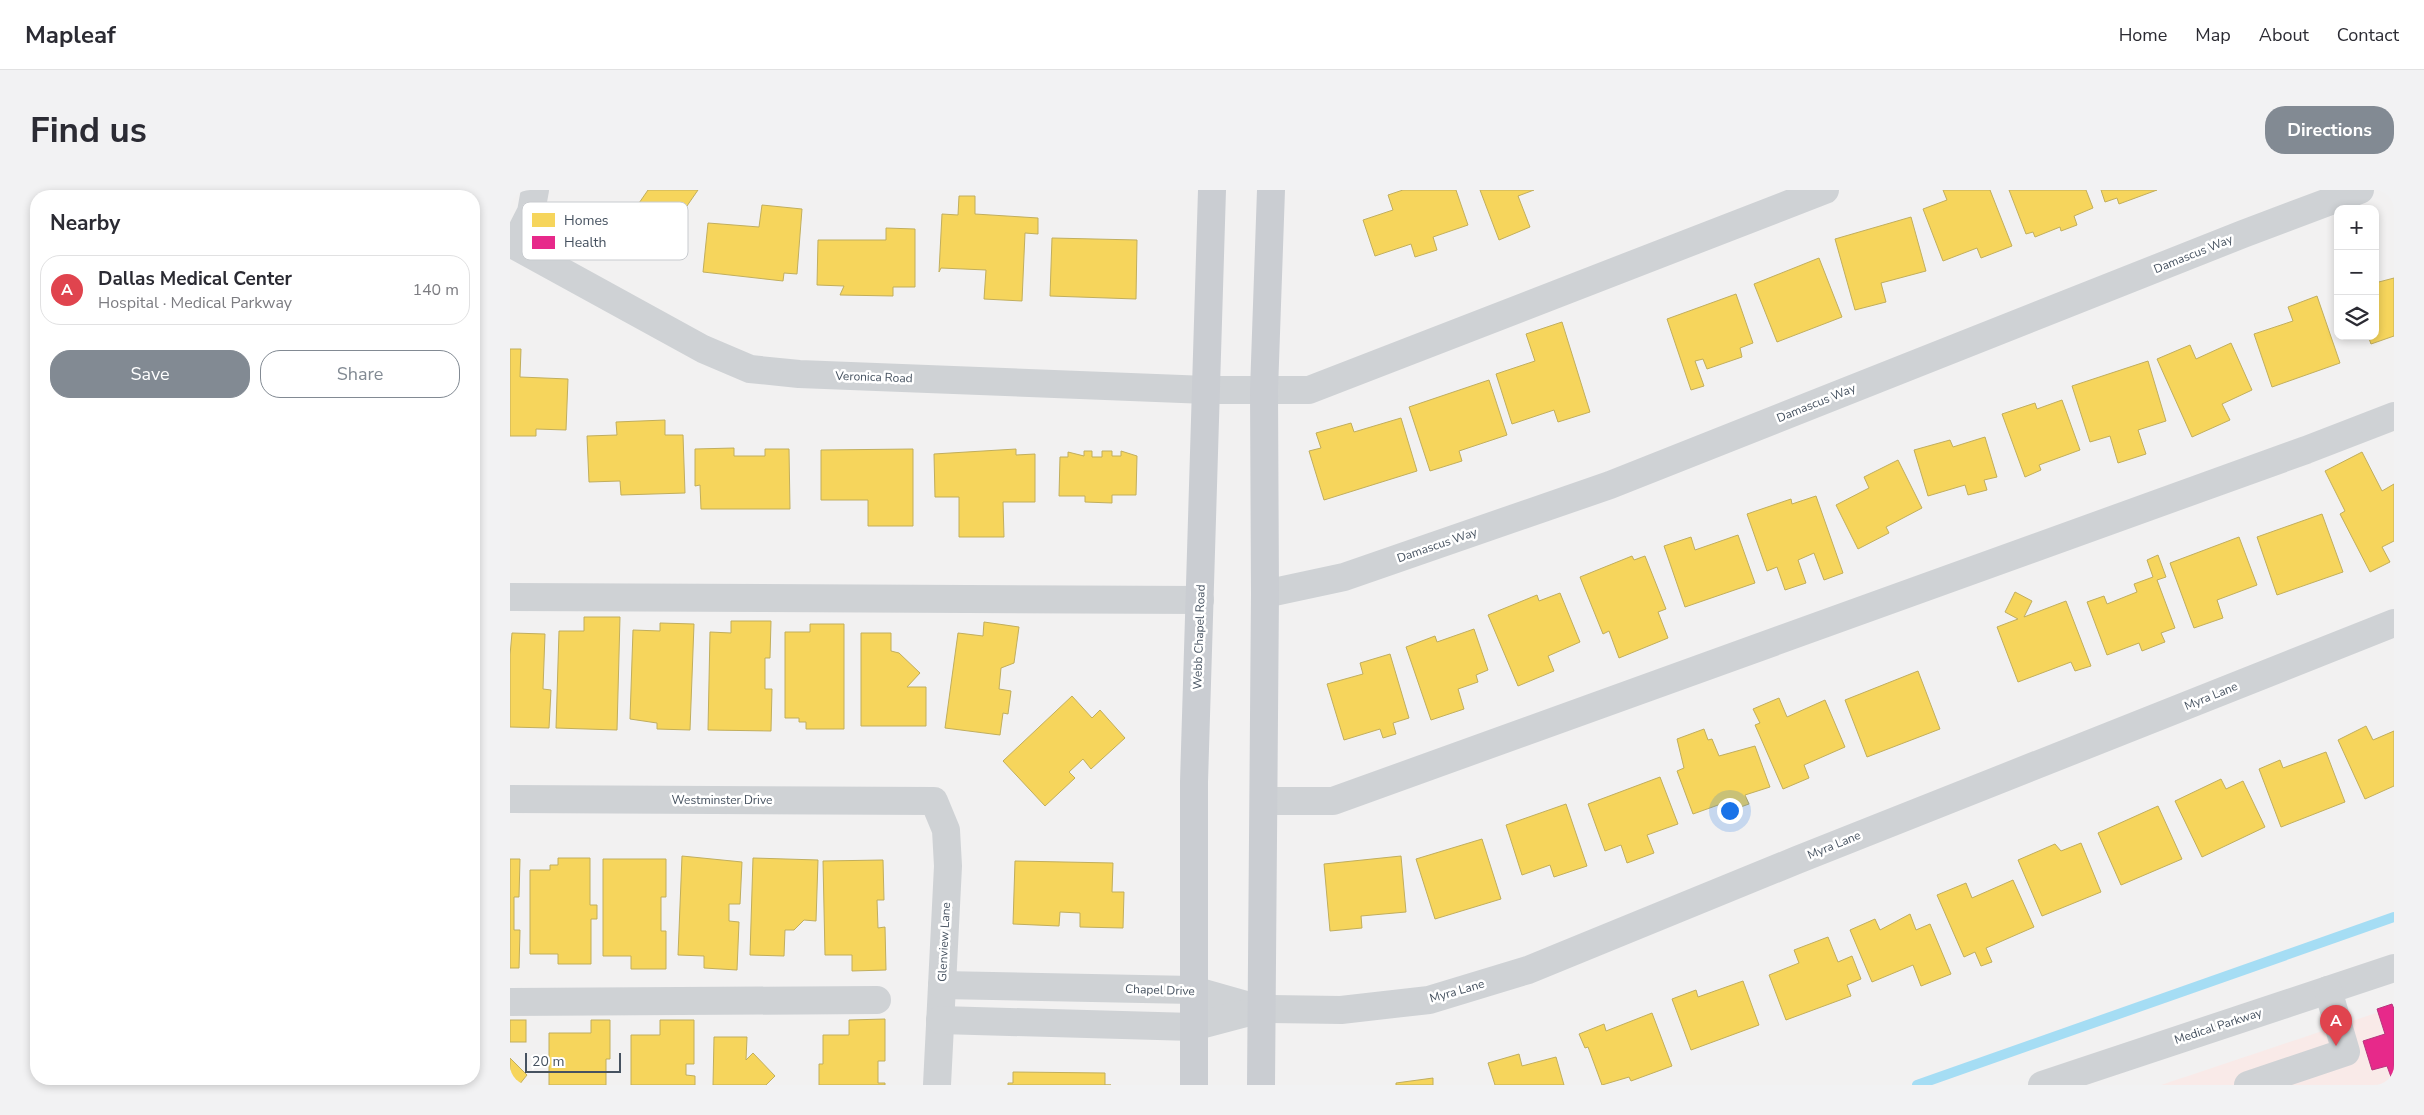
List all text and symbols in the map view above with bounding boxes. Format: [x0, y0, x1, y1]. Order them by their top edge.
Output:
text: Mapleaf [25, 19, 116, 51]
text: Home [2119, 23, 2167, 47]
text: Map [2195, 23, 2231, 47]
text: About [2259, 23, 2309, 47]
text: Contact [2337, 23, 2399, 47]
button: Directions [2265, 106, 2394, 154]
text: Find us [30, 107, 147, 154]
legend [522, 202, 688, 260]
map controls [2334, 205, 2379, 340]
button: + [2334, 205, 2379, 250]
text: Nearby [50, 209, 120, 237]
text: Homes [564, 211, 609, 230]
street label: Damascus Way [2151, 231, 2236, 277]
text: Health [564, 233, 606, 252]
button: − [2334, 250, 2379, 295]
text: Dallas Medical Center [98, 266, 292, 292]
text: A [61, 279, 73, 301]
text: 140 m [412, 279, 459, 301]
text: Hospital · Medical Parkway [98, 292, 292, 314]
button: layers [2334, 295, 2379, 340]
button: Save [50, 350, 250, 398]
button: Share [260, 350, 460, 398]
street label: Veronica Road [834, 368, 913, 386]
street label: Damascus Way [1774, 380, 1859, 426]
street label: Damascus Way [1395, 524, 1480, 566]
street label: Webb Chapel Road [1189, 584, 1209, 690]
street label: Myra Lane [2182, 678, 2240, 714]
street label: Westminster Drive [672, 792, 772, 808]
your location [1717, 798, 1743, 824]
street label: Myra Lane [1805, 827, 1863, 863]
street label: Glenview Lane [934, 902, 954, 982]
street label: Myra Lane [1428, 976, 1486, 1006]
street label: Chapel Drive [1125, 981, 1195, 999]
street label: Medical Parkway [2172, 1004, 2265, 1048]
pin: A [2320, 1005, 2352, 1046]
scale bar [525, 1050, 621, 1073]
text: 20 m [532, 1052, 564, 1071]

